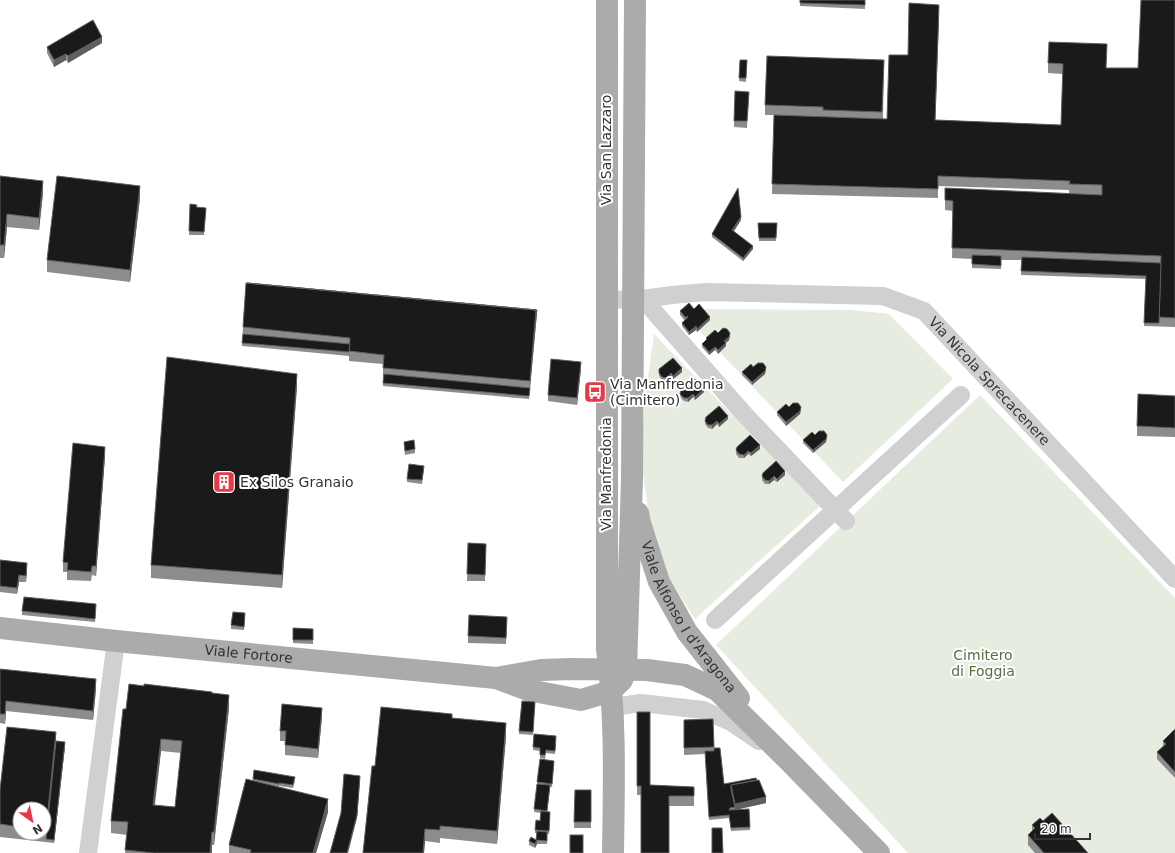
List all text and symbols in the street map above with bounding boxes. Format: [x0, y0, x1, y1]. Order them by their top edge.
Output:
street label: Via San Lazzaro [598, 95, 614, 205]
street label: Via Nicola Sprecacenere [926, 314, 1053, 448]
place label: Via Manfredonia (Cimitero) [610, 376, 724, 408]
bus stop icon: Via Manfredonia (Cimitero) [582, 379, 608, 405]
street label: Via Manfredonia [598, 417, 614, 531]
building icon: Ex Silos Granaio [211, 469, 237, 495]
place label: Ex Silos Granaio [240, 474, 354, 490]
street label: Viale Alfonso I d'Aragona [638, 539, 740, 696]
street label: Viale Fortore [204, 642, 294, 666]
park label: Cimitero di Foggia [951, 647, 1015, 679]
north arrow [12, 801, 52, 841]
scale bar [1035, 815, 1090, 841]
text: N [30, 821, 45, 837]
text: 20 m [1041, 822, 1072, 836]

